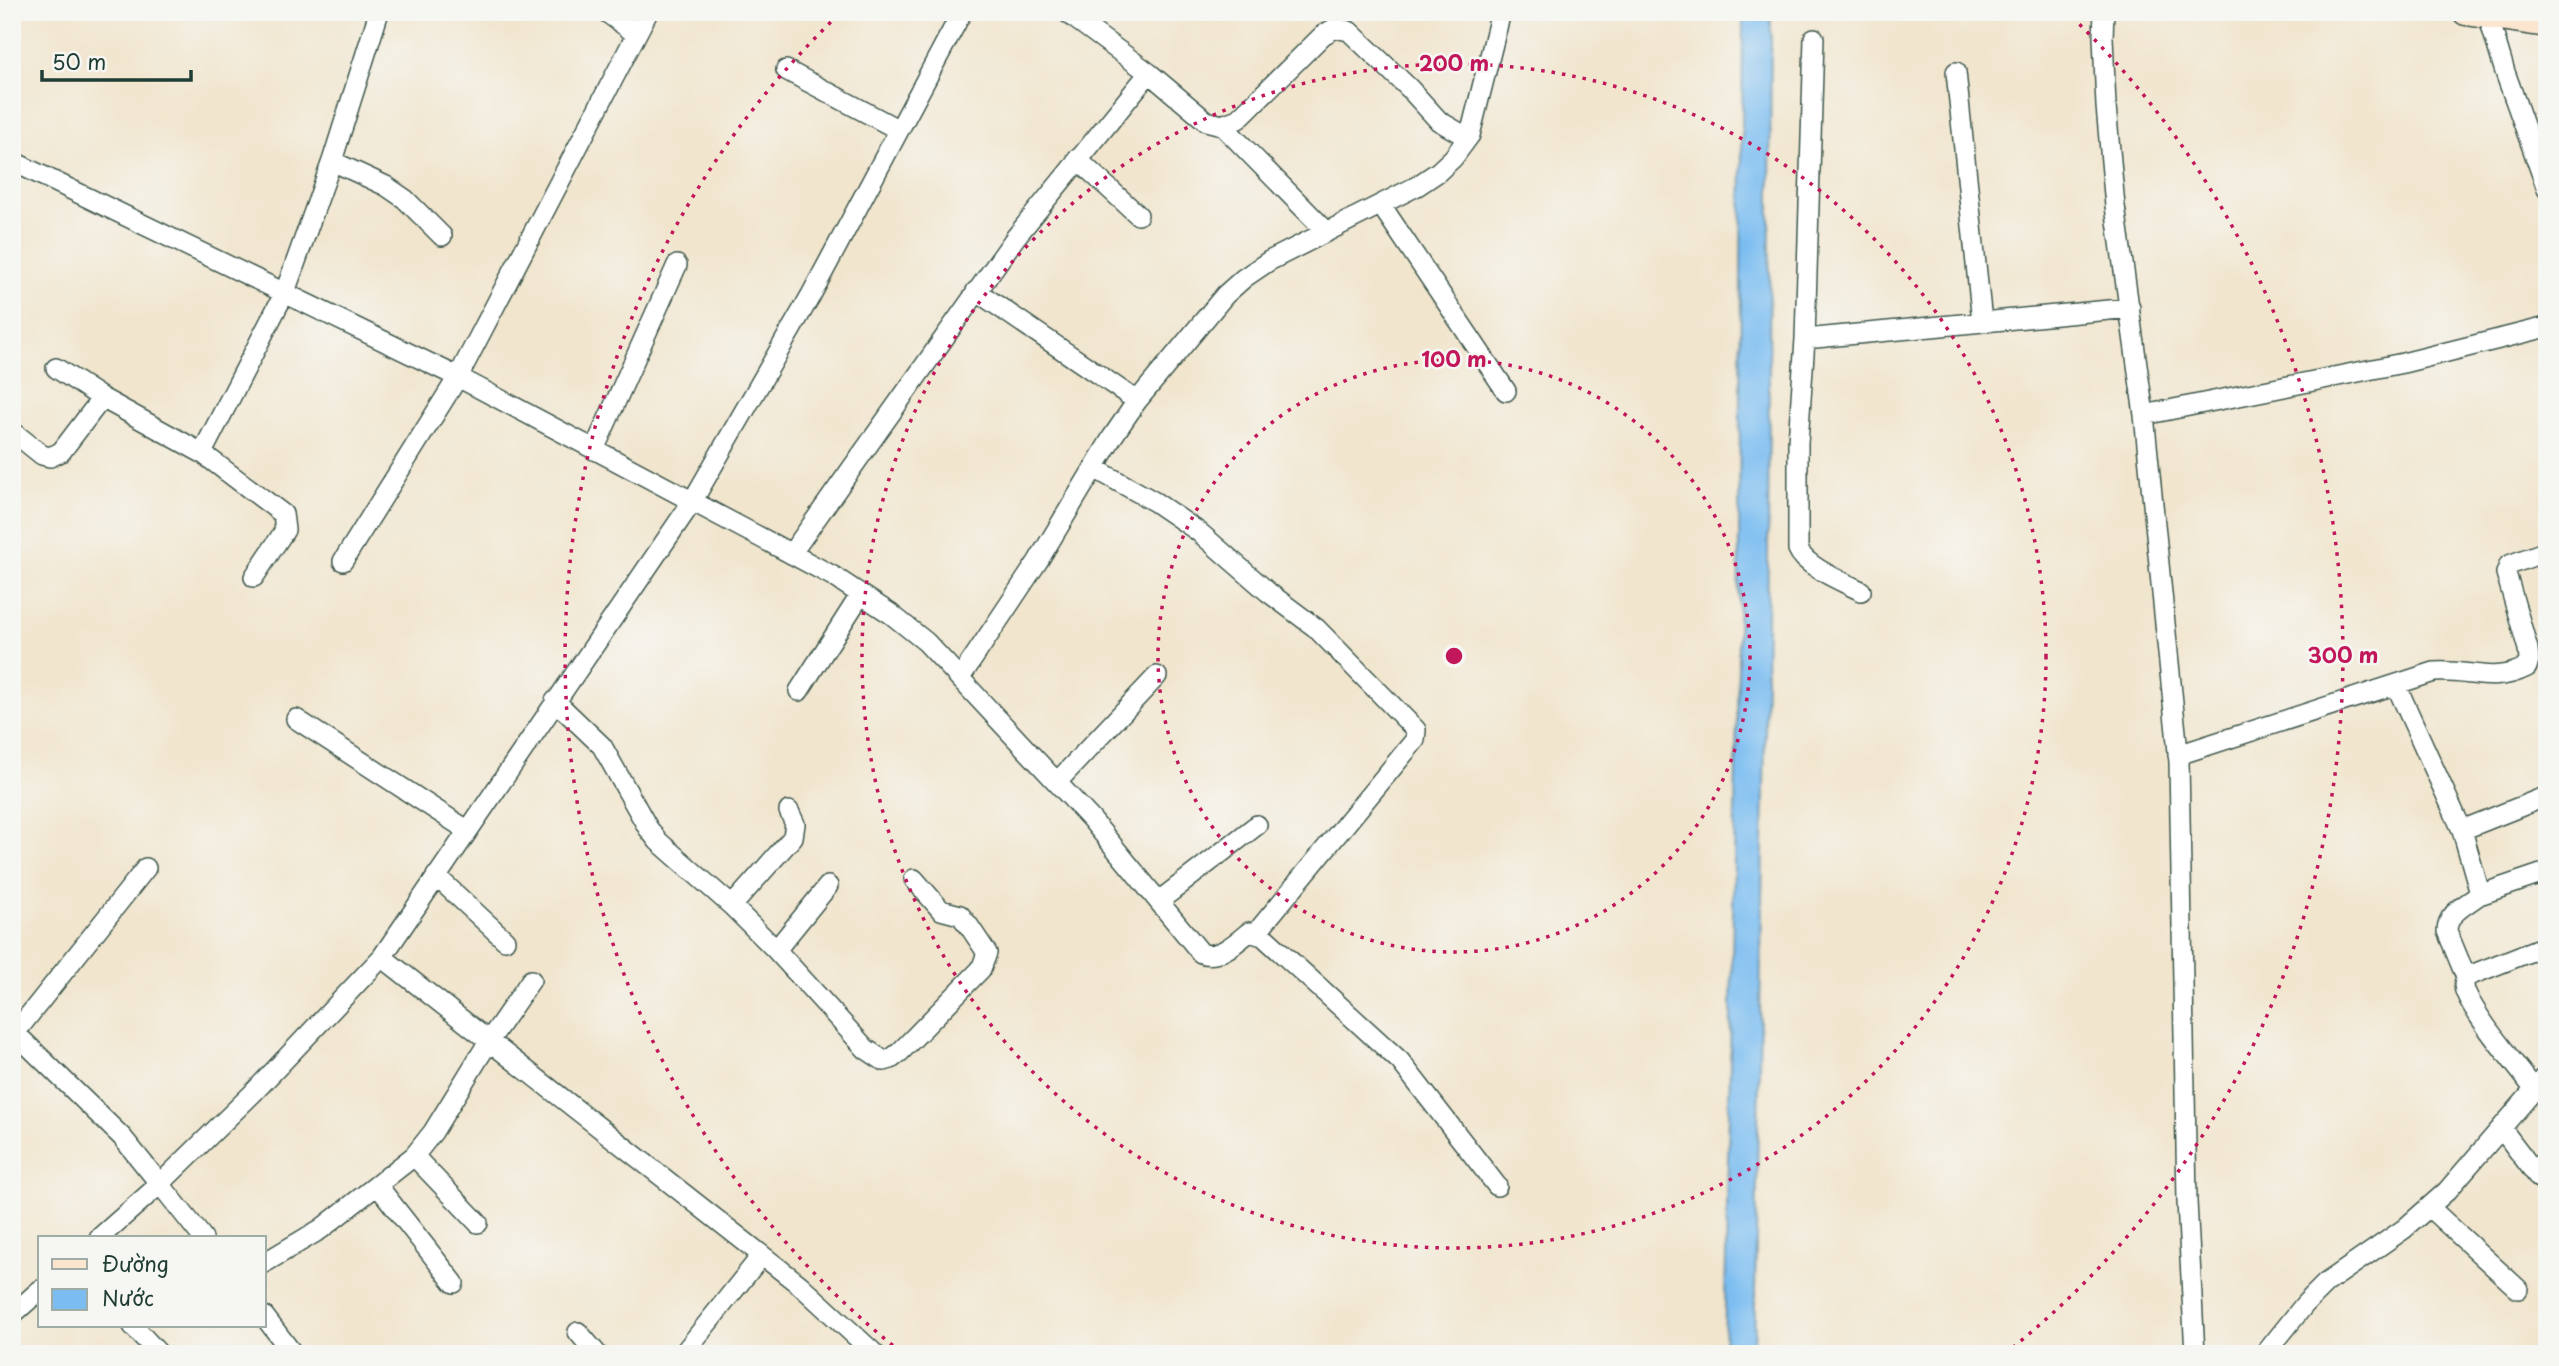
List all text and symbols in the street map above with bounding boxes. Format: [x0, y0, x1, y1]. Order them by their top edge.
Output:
scale bar [42, 38, 191, 82]
text: 50 m [52, 45, 106, 77]
text: 200 m [1419, 46, 1489, 78]
text: 100 m [1421, 342, 1487, 374]
text: 300 m [2308, 638, 2378, 670]
centre of rings [1442, 644, 1466, 668]
legend [38, 1236, 266, 1328]
text: Đường [102, 1247, 169, 1279]
text: Nước [102, 1281, 154, 1313]

